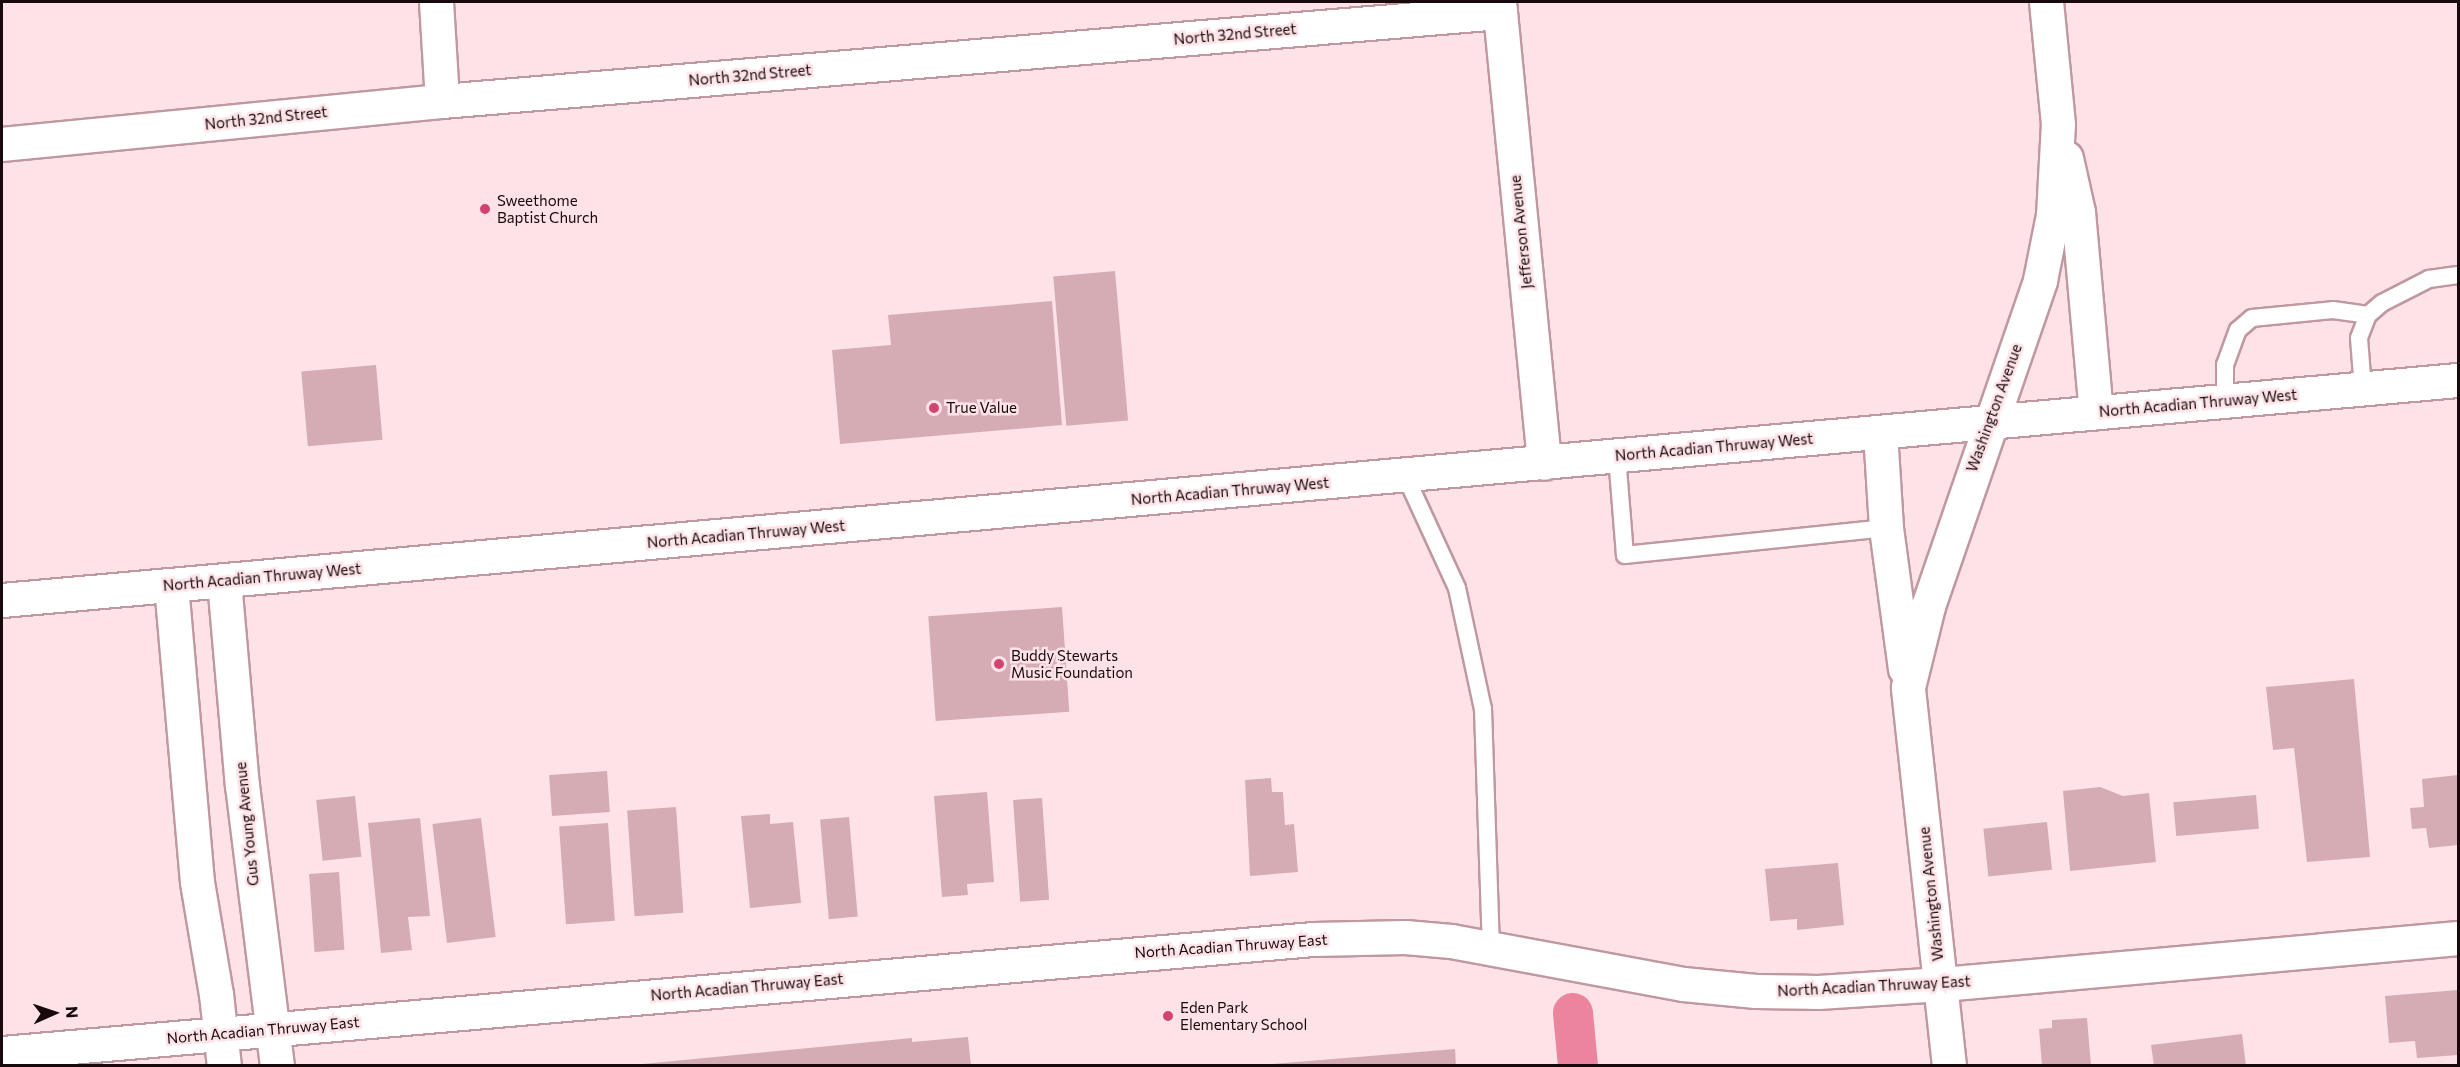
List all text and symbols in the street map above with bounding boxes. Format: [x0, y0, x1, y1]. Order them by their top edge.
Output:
street label: North 32nd Street [1173, 20, 1297, 48]
street label: North 32nd Street [688, 61, 812, 89]
street label: North 32nd Street [204, 103, 328, 133]
street label: Jefferson Avenue [1506, 174, 1536, 290]
place label: Sweethome Baptist Church [497, 191, 598, 226]
marker: Sweethome Baptist Church [478, 202, 492, 216]
street label: Washington Avenue [1962, 342, 2026, 474]
street label: North Acadian Thruway West [2098, 385, 2298, 421]
place label: True Value [946, 399, 1017, 417]
marker: True Value [927, 401, 941, 415]
street label: North Acadian Thruway West [1614, 429, 1814, 465]
street label: North Acadian Thruway West [1130, 473, 1330, 509]
street label: North Acadian Thruway West [646, 516, 846, 552]
street label: North Acadian Thruway West [162, 559, 362, 595]
place label: Buddy Stewarts Music Foundation [1011, 646, 1133, 681]
marker: Buddy Stewarts Music Foundation [992, 657, 1006, 671]
street label: Gus Young Avenue [232, 761, 262, 887]
street label: Washington Avenue [1915, 826, 1947, 962]
street label: North Acadian Thruway East [1134, 930, 1328, 962]
street label: North Acadian Thruway East [650, 970, 844, 1004]
street label: North Acadian Thruway East [1777, 972, 1971, 1000]
north arrow [24, 983, 84, 1043]
place label: Eden Park Elementary School [1180, 998, 1307, 1033]
text: N [63, 1006, 82, 1019]
marker: Eden Park Elementary School [1161, 1009, 1175, 1023]
street label: North Acadian Thruway East [166, 1013, 360, 1047]

